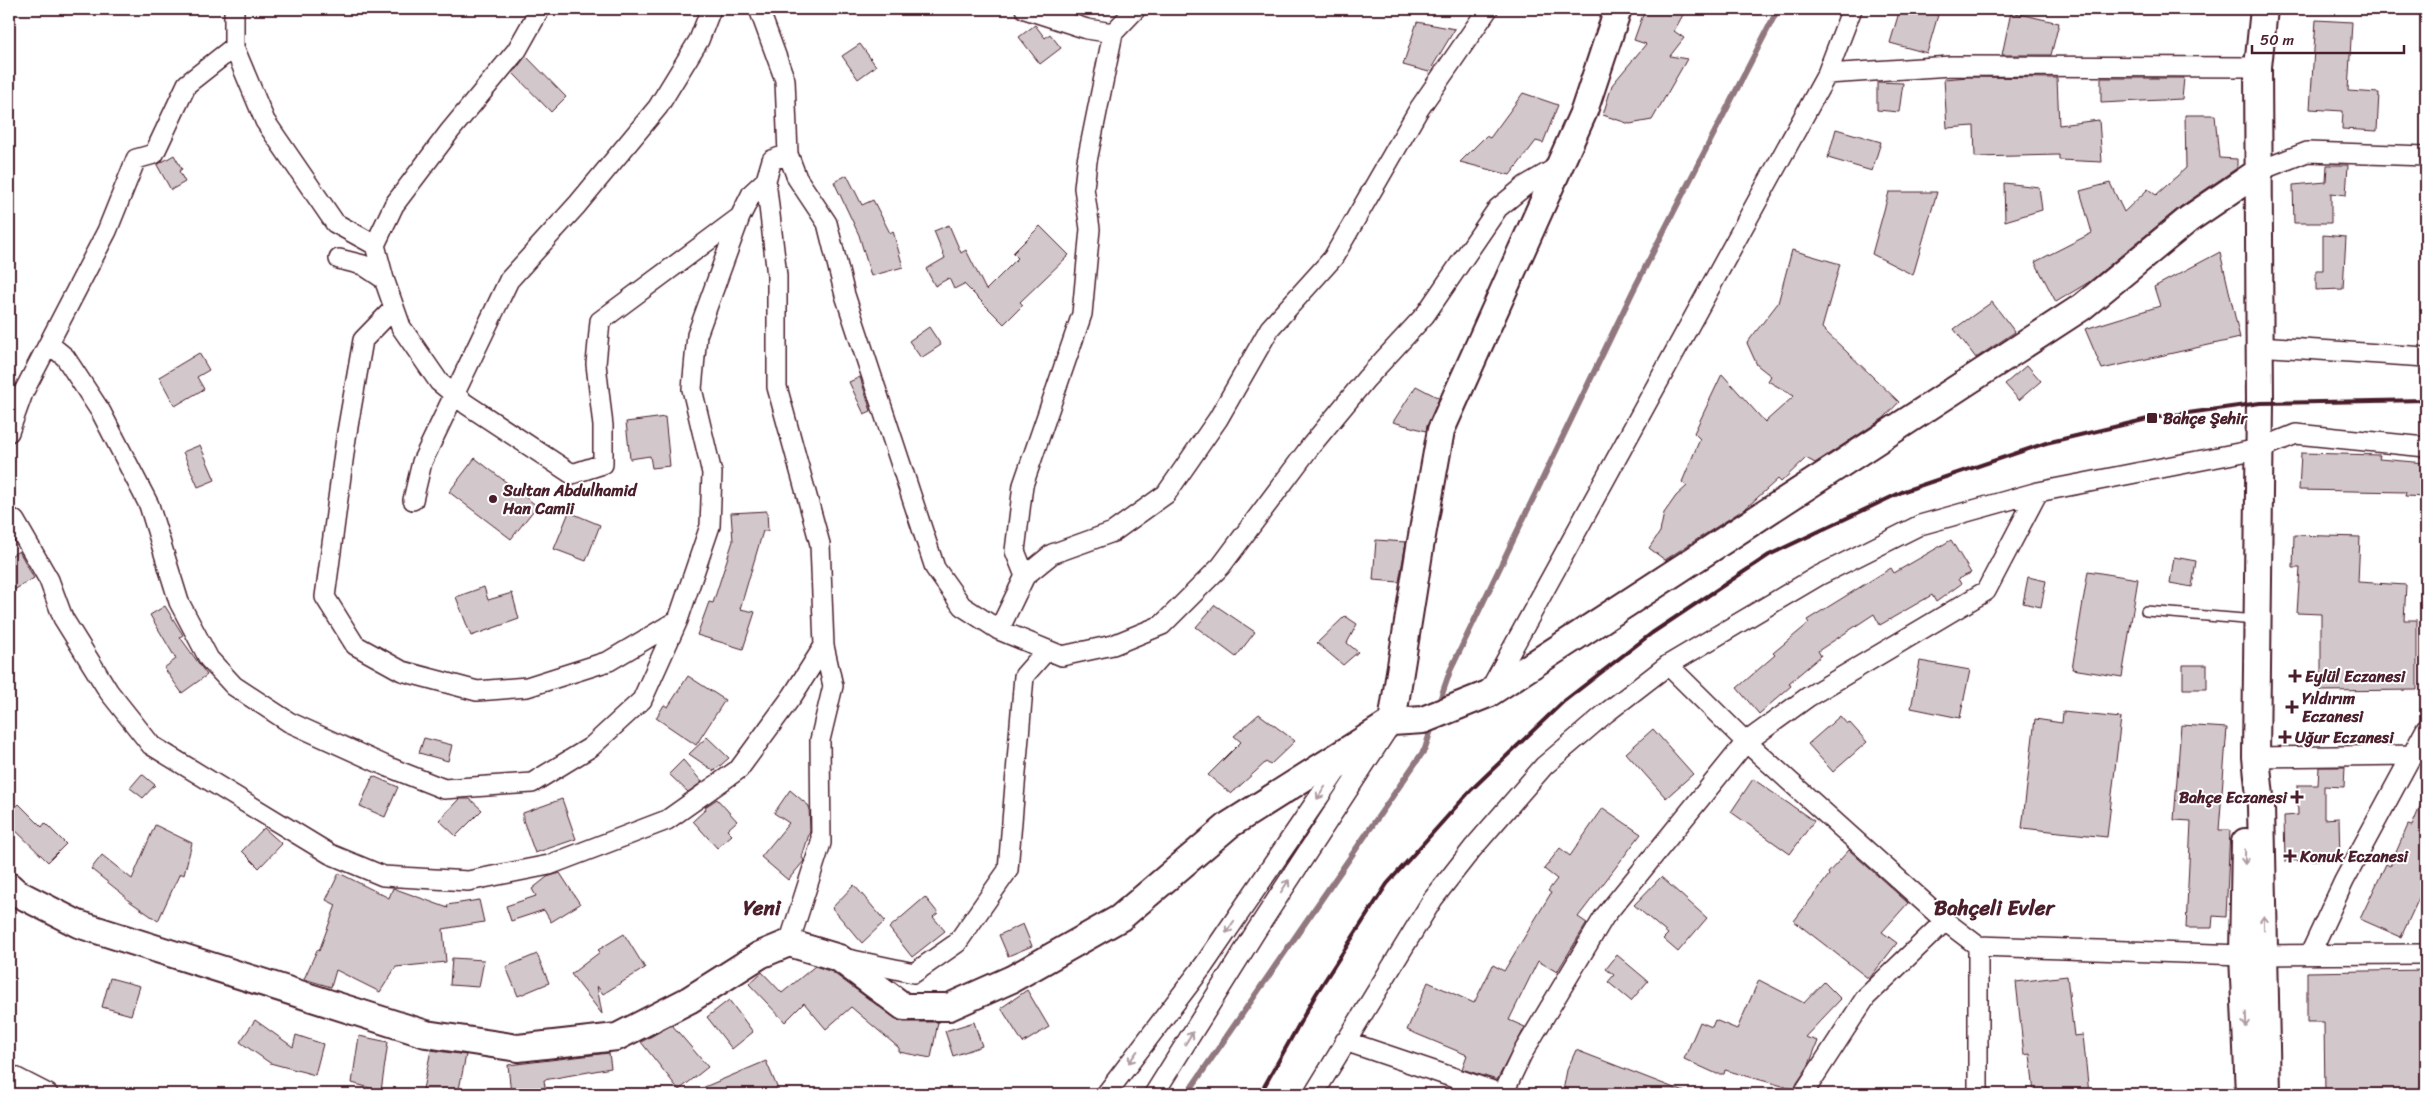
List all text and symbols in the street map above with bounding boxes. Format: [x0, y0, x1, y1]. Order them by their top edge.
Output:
scale bar [2252, 22, 2405, 54]
text: 50 m [2260, 27, 2295, 53]
place label: Bahçe Şehir [2163, 404, 2248, 433]
marker: Bahçe Şehir [2145, 411, 2159, 425]
place label: Sultan Abdulhamid Han Camii [502, 476, 638, 523]
marker: Sultan Abdulhamid Han Camii [487, 493, 499, 505]
place label: Eylül Eczanesi [2305, 662, 2406, 691]
marker: Eylül Eczanesi [2289, 670, 2301, 682]
place label: Yıldırım Eczanesi [2302, 684, 2364, 731]
marker: Yıldırım Eczanesi [2286, 701, 2298, 713]
place label: Uğur Eczanesi [2295, 723, 2395, 752]
marker: Uğur Eczanesi [2279, 731, 2291, 743]
place label: Bahçe Eczanesi [2179, 783, 2289, 812]
one-way arrow [1316, 786, 1327, 800]
marker: Bahçe Eczanesi [2291, 791, 2303, 803]
place label: Konuk Eczanesi [2299, 842, 2410, 871]
one-way arrow [2240, 849, 2249, 865]
marker: Konuk Eczanesi [2284, 850, 2296, 862]
one-way arrow [1281, 879, 1291, 893]
district label: Yeni [743, 889, 782, 927]
district label: Bahçeli Evler [1934, 889, 2056, 927]
one-way arrow [2259, 915, 2268, 931]
one-way arrow [1225, 920, 1235, 934]
one-way arrow [2241, 1011, 2250, 1027]
one-way arrow [1184, 1031, 1194, 1045]
one-way arrow [1128, 1050, 1138, 1064]

